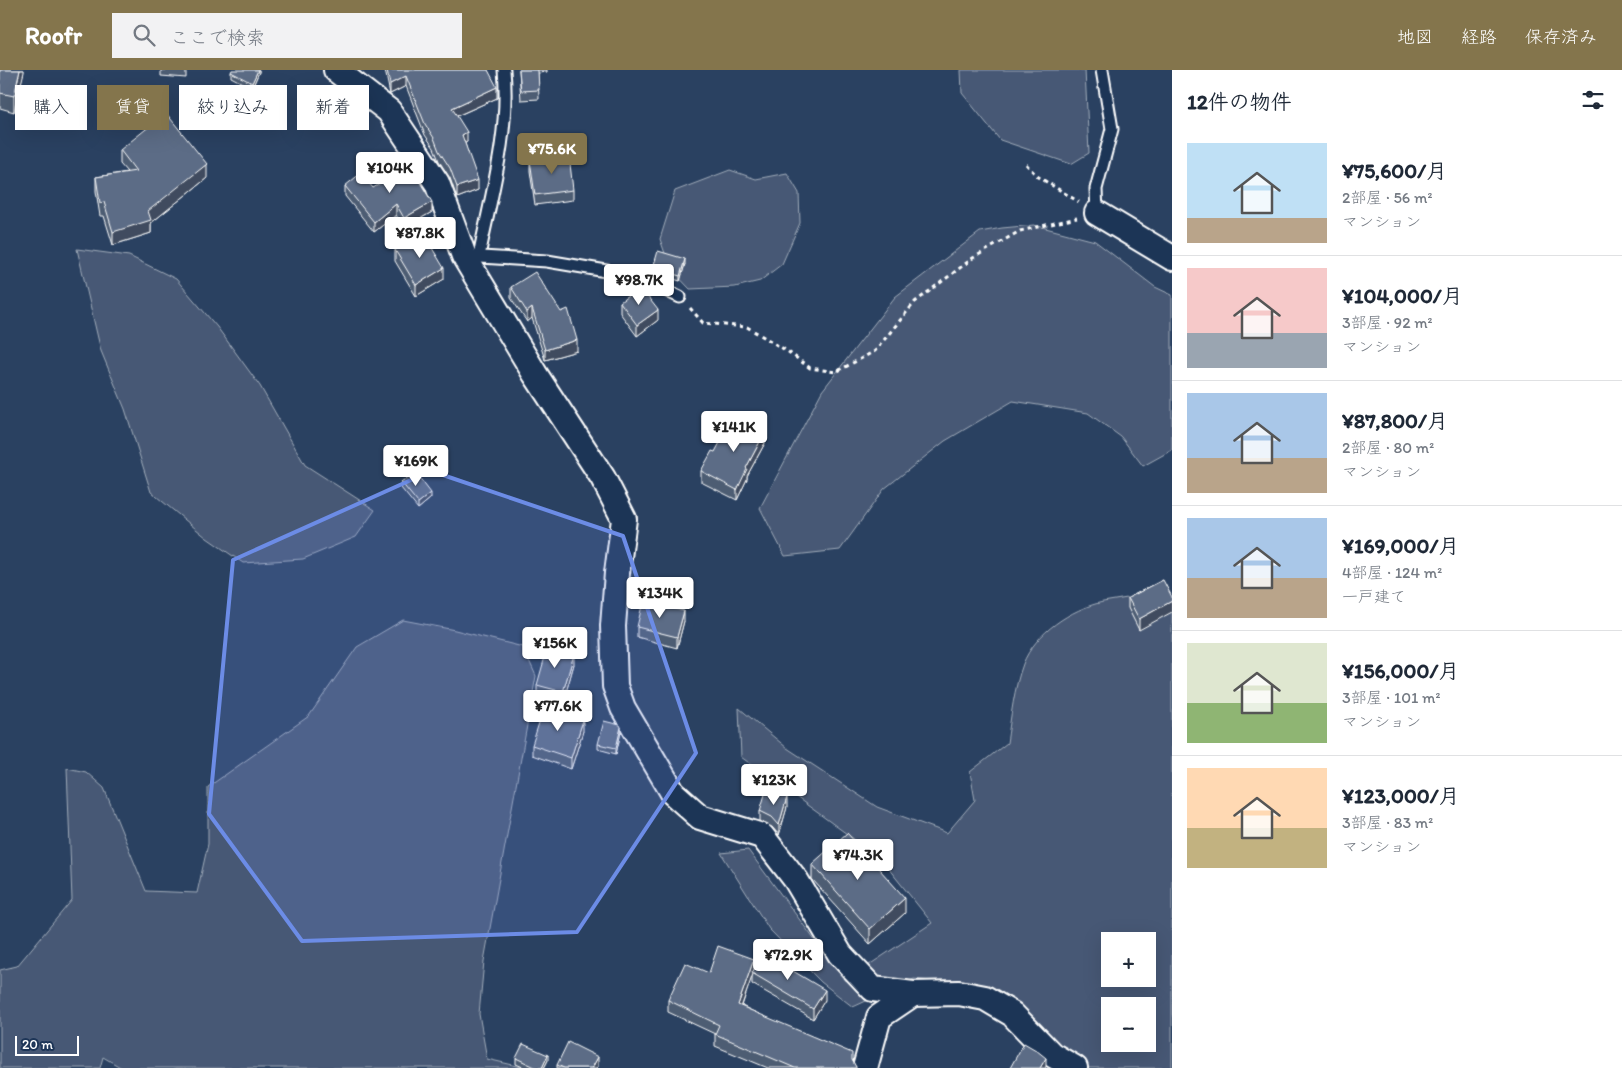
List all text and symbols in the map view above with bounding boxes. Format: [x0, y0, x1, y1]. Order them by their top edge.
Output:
search box [112, 13, 462, 58]
text: Roofr [25, 21, 82, 50]
icon: search [130, 21, 158, 49]
text: ここで検索 [170, 26, 265, 49]
text: 地図 [1397, 26, 1433, 48]
text: 経路 [1461, 26, 1497, 48]
text: 保存済み [1525, 26, 1597, 48]
chip: 購入 [15, 85, 87, 130]
chip: 賃貸 [97, 85, 169, 130]
chip: 絞り込み [179, 85, 287, 130]
chip: 新着 [297, 85, 369, 130]
icon: filters [1579, 86, 1607, 114]
text: 12件の物件 [1187, 89, 1292, 114]
pin: ¥75.6K [511, 132, 593, 175]
text: ¥75.6K [528, 139, 576, 158]
pin: ¥104K [355, 152, 425, 194]
text: ¥104K [367, 158, 413, 177]
text: ¥75,600/月 [1342, 158, 1447, 183]
icon: home [1227, 163, 1287, 223]
text: 2部屋 · 56 m² [1342, 188, 1432, 207]
text: マンション [1342, 212, 1421, 231]
pin: ¥87.8K [379, 216, 461, 259]
text: ¥87.8K [396, 223, 444, 242]
pin: ¥98.7K [598, 264, 680, 306]
text: ¥98.7K [615, 270, 663, 289]
text: ¥104,000/月 [1342, 283, 1463, 308]
icon: home [1227, 288, 1287, 348]
text: 3部屋 · 92 m² [1342, 313, 1433, 332]
text: マンション [1342, 337, 1421, 356]
text: ¥87,800/月 [1342, 408, 1448, 433]
pin: ¥141K [699, 410, 769, 453]
icon: home [1227, 413, 1287, 473]
text: ¥141K [712, 417, 756, 436]
text: 2部屋 · 80 m² [1342, 438, 1434, 457]
pin: ¥169K [381, 444, 451, 487]
text: ¥169K [394, 451, 438, 470]
text: マンション [1342, 462, 1421, 481]
text: ¥169,000/月 [1342, 533, 1459, 558]
icon: home [1227, 538, 1287, 598]
text: 4部屋 · 124 m² [1342, 563, 1442, 582]
pin: ¥134K [625, 576, 695, 619]
text: ¥134K [638, 583, 682, 602]
text: 一戸建て [1342, 587, 1406, 606]
pin: ¥156K [520, 626, 590, 669]
text: ¥156K [533, 633, 577, 652]
text: ¥156,000/月 [1342, 658, 1459, 683]
icon: home [1227, 663, 1287, 723]
text: 3部屋 · 101 m² [1342, 688, 1441, 707]
pin: ¥77.6K [517, 690, 599, 732]
text: ¥77.6K [534, 696, 582, 715]
text: マンション [1342, 712, 1421, 731]
pin: ¥123K [739, 764, 809, 806]
text: ¥123K [752, 770, 796, 789]
text: ¥123,000/月 [1342, 783, 1460, 808]
icon: home [1227, 788, 1287, 848]
text: 3部屋 · 83 m² [1342, 813, 1433, 832]
text: マンション [1342, 837, 1421, 856]
pin: ¥74.3K [817, 838, 899, 881]
text: ¥74.3K [833, 845, 883, 864]
map controls [1101, 932, 1156, 1052]
button: + [1101, 932, 1156, 987]
pin: ¥72.9K [747, 938, 829, 981]
text: ¥72.9K [764, 945, 812, 964]
button: − [1101, 997, 1156, 1052]
scale bar [15, 1033, 79, 1056]
text: 20 m [22, 1036, 53, 1053]

